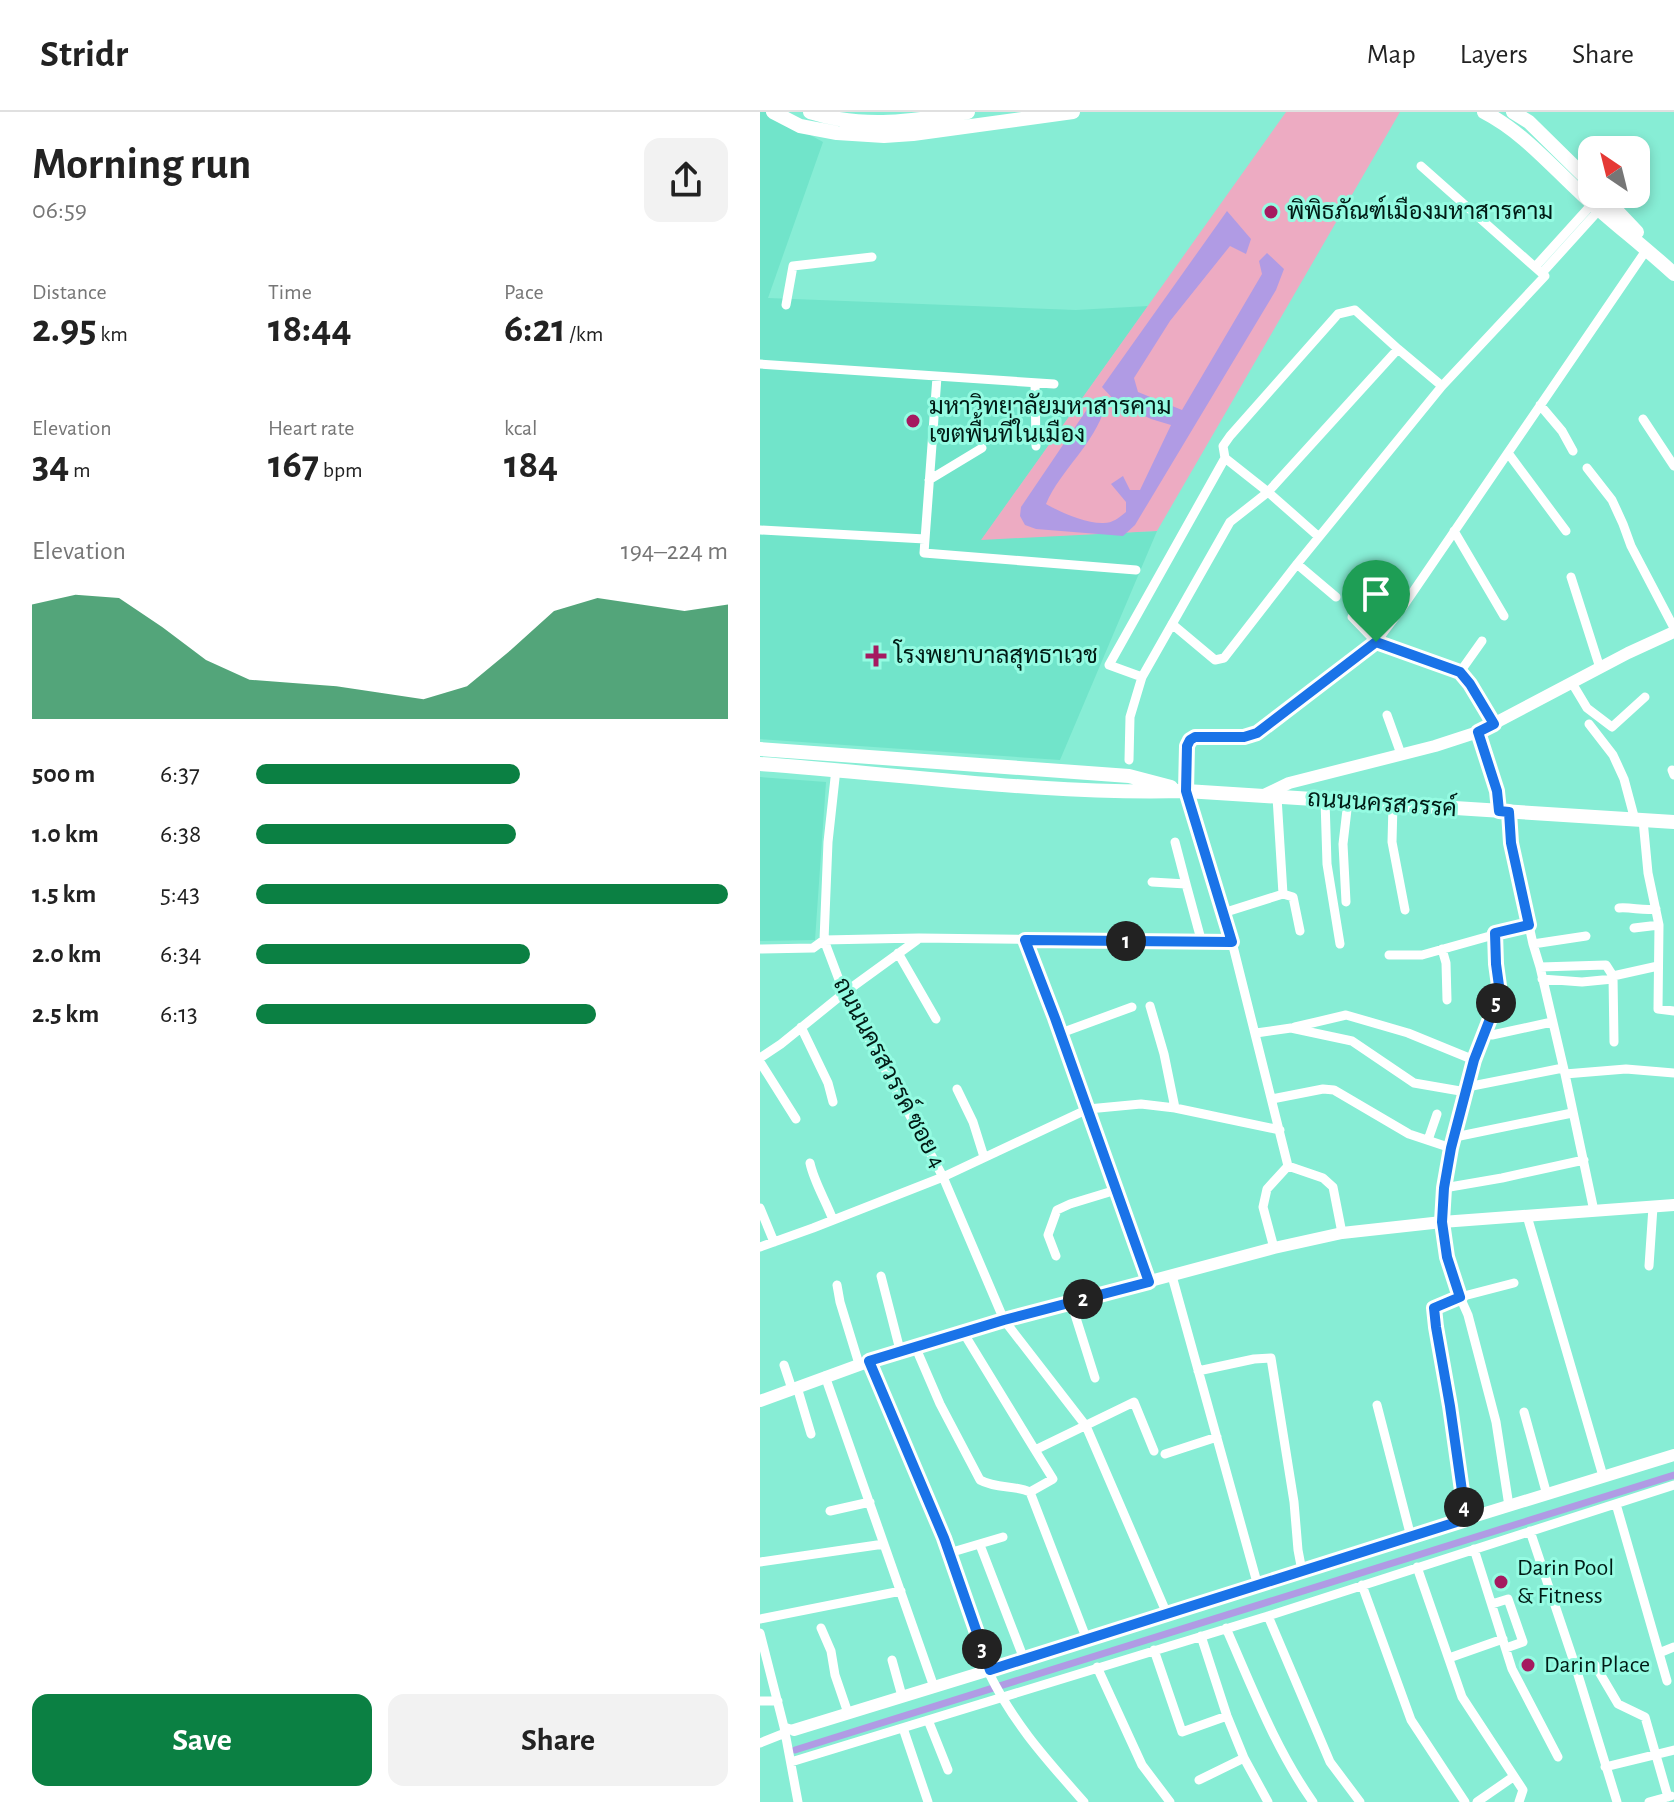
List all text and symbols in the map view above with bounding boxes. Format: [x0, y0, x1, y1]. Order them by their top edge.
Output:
text: Stridr [40, 36, 128, 74]
text: Map [1367, 41, 1416, 69]
text: Layers [1460, 41, 1528, 69]
text: Share [1572, 41, 1634, 69]
north arrow [1578, 136, 1650, 208]
map controls [1578, 136, 1650, 208]
button: share [644, 138, 728, 222]
text: Morning run [32, 143, 251, 187]
place label: พิพิธภัณฑ์เมืองมหาสารคาม [1287, 195, 1553, 224]
text: 06:59 [32, 197, 87, 223]
marker: พิพิธภัณฑ์เมืองมหาสารคาม [1262, 203, 1280, 221]
text: Distance [32, 281, 107, 303]
text: Time [268, 281, 312, 303]
text: Pace [504, 281, 544, 303]
text: 2.95 [32, 309, 97, 349]
text: 18:44 [268, 309, 352, 349]
text: 6:21 [504, 309, 566, 349]
text: km [97, 323, 128, 345]
text: /km [566, 323, 603, 345]
place label: มหาวิทยาลัยมหาสารคาม เขตพื้นที่ในเมือง [929, 392, 1171, 447]
marker: มหาวิทยาลัยมหาสารคาม เขตพื้นที่ในเมือง [904, 412, 922, 430]
text: Elevation [32, 417, 112, 439]
text: Heart rate [268, 417, 354, 439]
text: kcal [504, 417, 538, 439]
text: 34 [32, 445, 69, 485]
text: 167 [268, 445, 319, 485]
text: 184 [504, 445, 558, 485]
text: m [69, 459, 91, 481]
text: bpm [319, 459, 363, 481]
text: Elevation [32, 538, 126, 564]
text: 194–224 m [621, 538, 728, 564]
pin [1342, 560, 1410, 642]
icon: arrive [1354, 572, 1398, 616]
place label: โรงพยาบาลสุทธาเวช [892, 639, 1098, 671]
marker: โรงพยาบาลสุทธาเวช [865, 645, 887, 667]
text: 500 m [32, 761, 95, 787]
text: 6:37 [160, 761, 200, 787]
street label: ถนนนครสวรรค์ [1306, 782, 1458, 821]
text: 1.0 km [32, 821, 99, 847]
text: 6:38 [160, 821, 201, 847]
text: 1.5 km [32, 881, 96, 907]
text: 5:43 [160, 881, 200, 907]
pin: 1 [1106, 921, 1146, 961]
text: 1 [1122, 930, 1130, 952]
text: 2.0 km [32, 941, 102, 967]
text: 6:34 [160, 941, 201, 967]
street label: ถนนนครสวรรค์ ซอย 4 [829, 971, 954, 1172]
pin: 5 [1476, 983, 1516, 1023]
text: 5 [1491, 992, 1501, 1014]
text: 2.5 km [32, 1001, 99, 1027]
text: 6:13 [160, 1001, 198, 1027]
pin: 2 [1063, 1279, 1103, 1319]
text: 2 [1078, 1288, 1088, 1310]
pin: 4 [1444, 1487, 1484, 1527]
text: 4 [1458, 1496, 1470, 1518]
place label: Darin Pool & Fitness [1517, 1556, 1614, 1608]
marker: Darin Pool & Fitness [1492, 1573, 1510, 1591]
pin: 3 [962, 1629, 1002, 1669]
text: 3 [977, 1638, 987, 1660]
place label: Darin Place [1544, 1653, 1650, 1677]
marker: Darin Place [1519, 1656, 1537, 1674]
button: Save [32, 1694, 372, 1786]
button: Share [388, 1694, 728, 1786]

